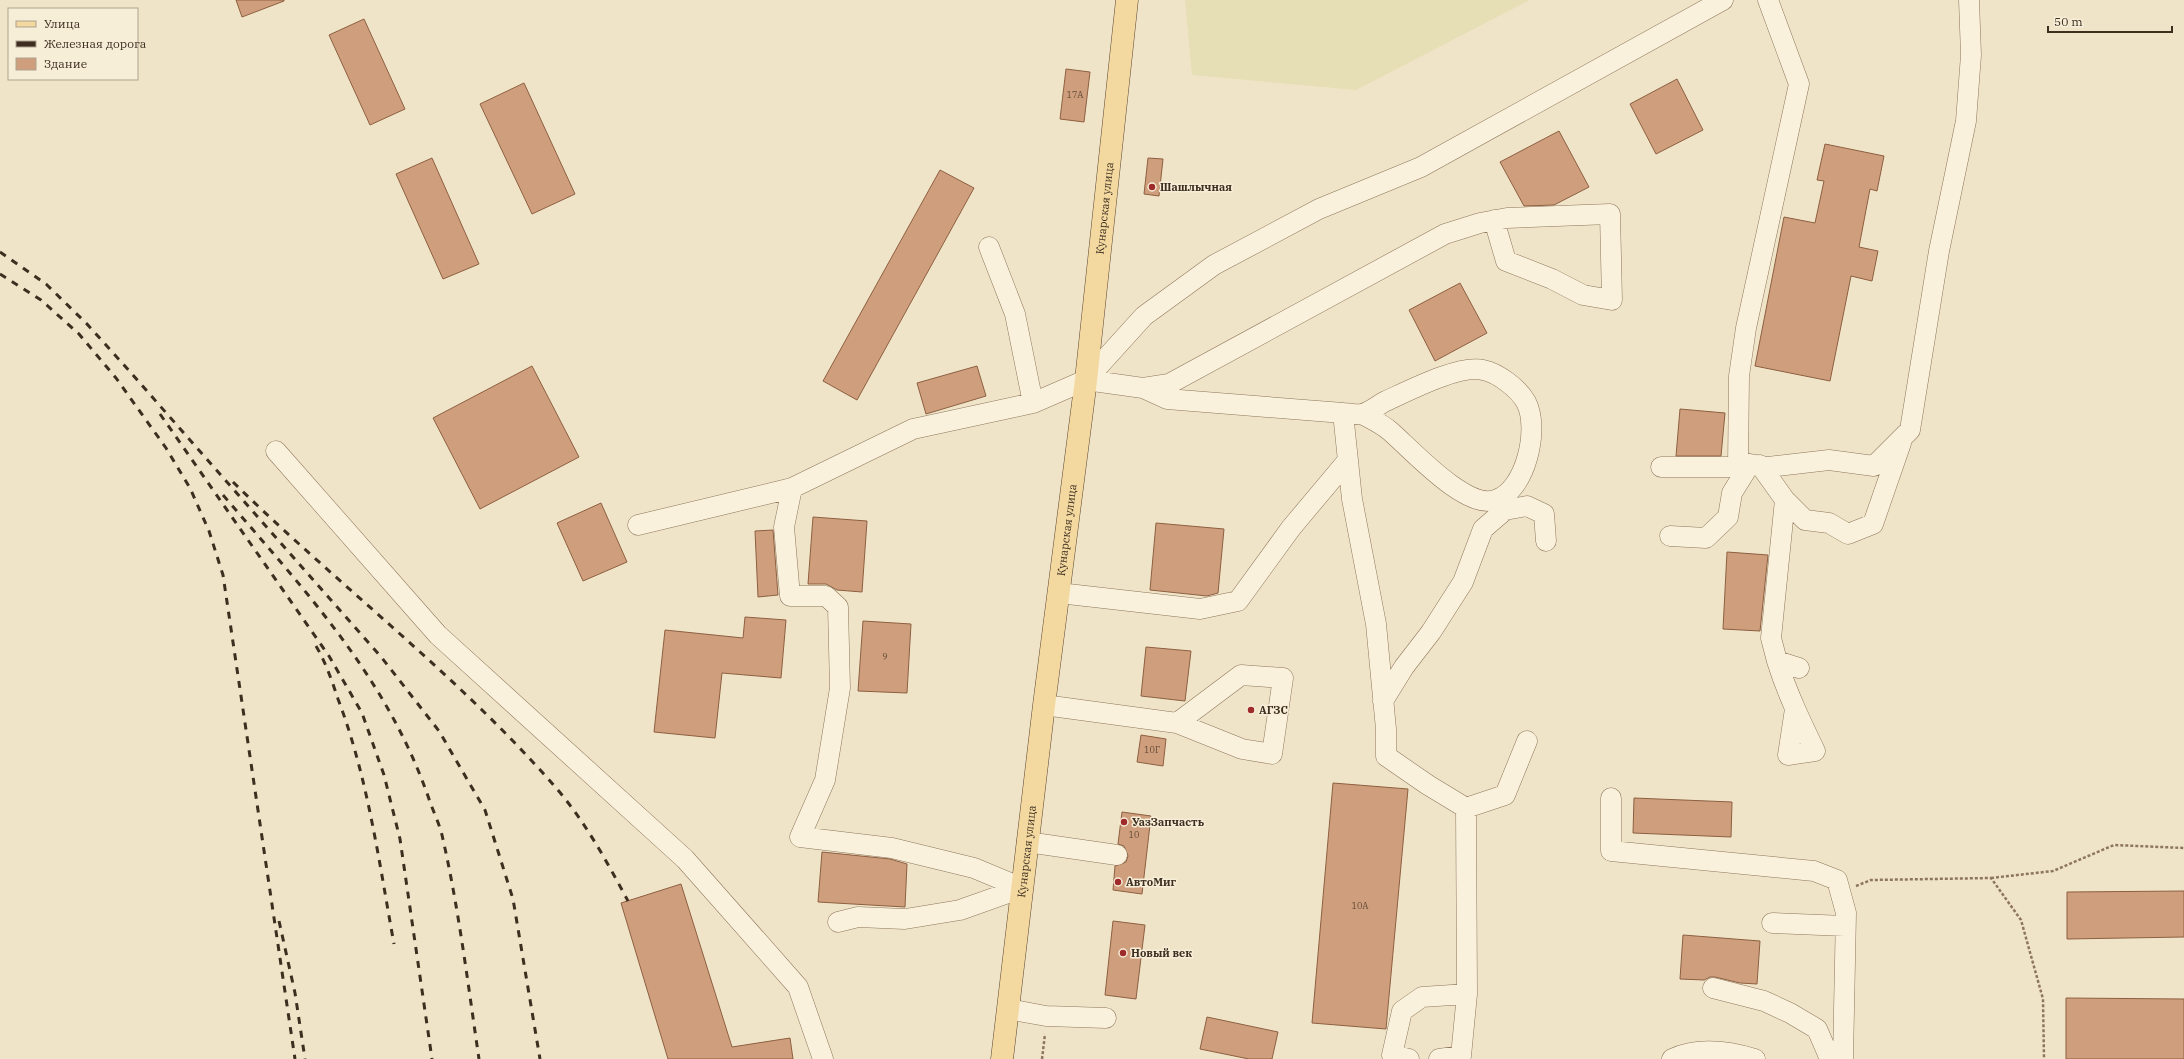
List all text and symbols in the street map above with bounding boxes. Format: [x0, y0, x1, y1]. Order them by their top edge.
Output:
legend [8, 8, 138, 80]
scale bar [2048, 8, 2172, 34]
text: 50 m [2054, 14, 2083, 29]
text: Улица [44, 16, 81, 31]
text: Железная дорога [44, 36, 147, 51]
text: Здание [44, 56, 87, 71]
house number: 17А [1067, 89, 1084, 100]
street label: Кунарская улица [1093, 161, 1116, 255]
place label: Шашлычная [1160, 180, 1232, 194]
marker: Шашлычная [1147, 182, 1157, 192]
street label: Кунарская улица [1054, 483, 1080, 577]
house number: 9 [882, 651, 888, 662]
place label: АГЗС [1259, 703, 1288, 717]
marker: АГЗС [1246, 705, 1256, 715]
house number: 10Г [1144, 744, 1160, 755]
street label: Кунарская улица [1014, 805, 1039, 898]
place label: УазЗапчасть [1132, 815, 1205, 829]
marker: УазЗапчасть [1119, 817, 1129, 827]
house number: 10 [1129, 829, 1139, 840]
place label: АвтоМиг [1126, 875, 1177, 889]
marker: АвтоМиг [1113, 877, 1123, 887]
house number: 10А [1352, 900, 1369, 911]
place label: Новый век [1131, 946, 1192, 960]
marker: Новый век [1118, 948, 1128, 958]

